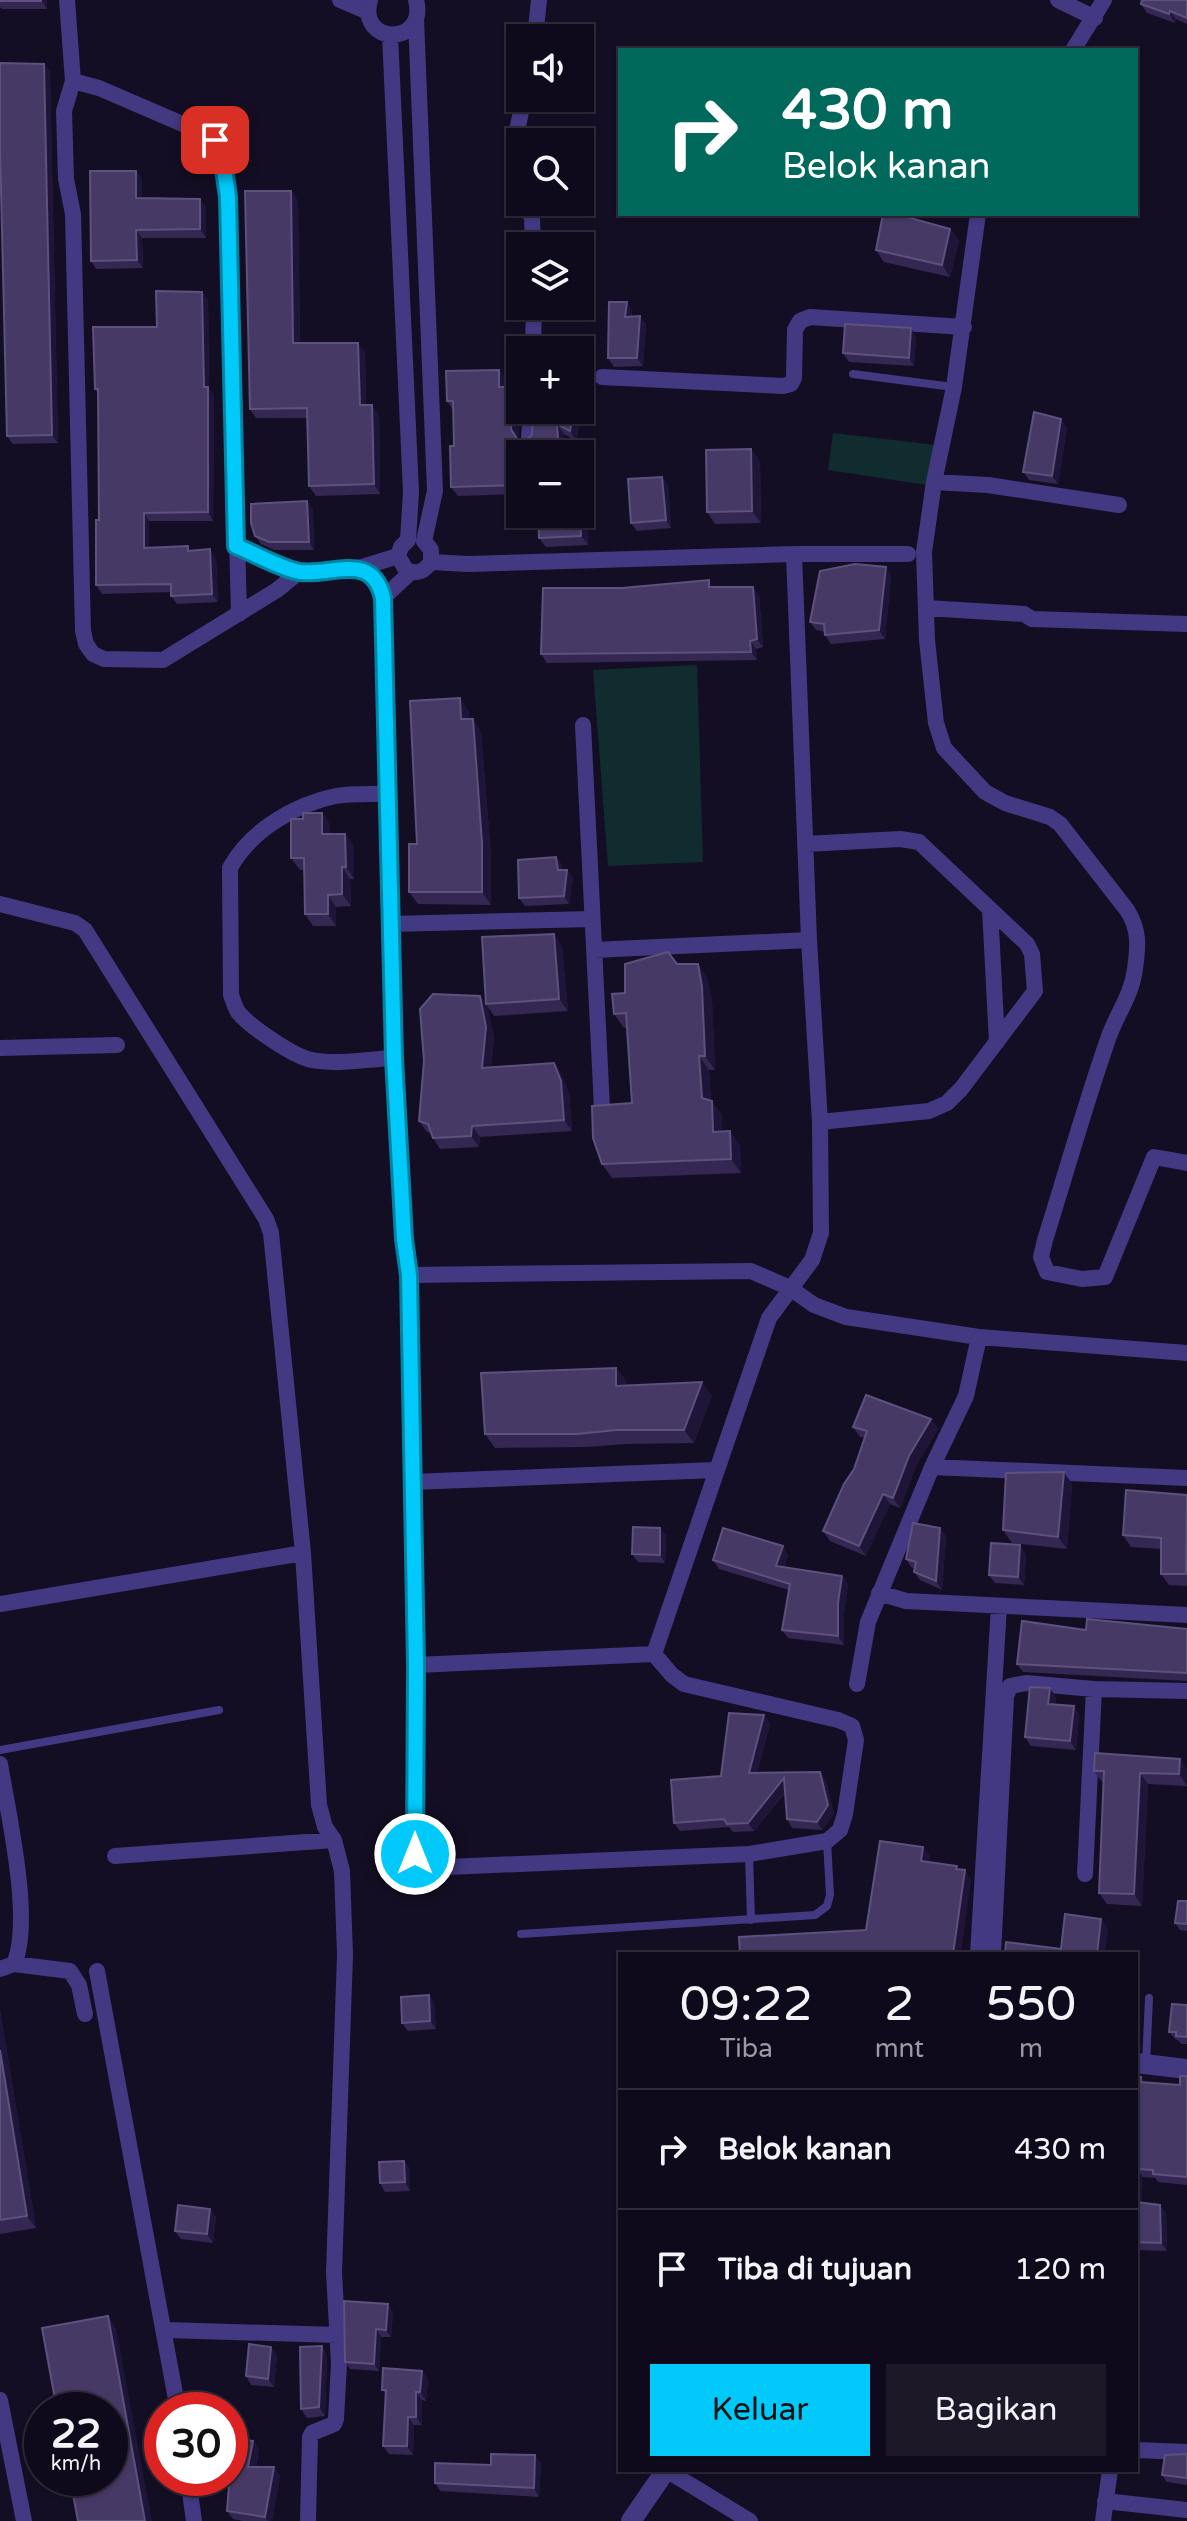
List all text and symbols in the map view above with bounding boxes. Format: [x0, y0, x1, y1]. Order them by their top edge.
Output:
map controls [506, 24, 594, 528]
button: sound [506, 24, 594, 112]
text: 430 m [782, 77, 953, 144]
icon: right [650, 80, 754, 184]
pin [181, 106, 249, 174]
icon: arrive [193, 118, 237, 162]
button: search [506, 128, 594, 216]
text: Belok kanan [782, 145, 991, 188]
button: layers [506, 232, 594, 320]
button: + [506, 336, 594, 424]
button: − [506, 440, 594, 528]
position arrow [373, 1812, 457, 1896]
text: 09:22 [680, 1976, 813, 2034]
text: 2 [884, 1976, 914, 2034]
text: 550 [986, 1976, 1076, 2034]
text: Tiba [720, 2033, 773, 2064]
text: mnt [875, 2033, 924, 2064]
text: m [1019, 2033, 1043, 2064]
icon: right [650, 2127, 694, 2171]
text: Belok kanan [718, 2131, 892, 2168]
text: 430 m [1014, 2131, 1106, 2168]
icon: arrive [650, 2247, 694, 2291]
text: Tiba di tujuan [718, 2251, 912, 2288]
text: 120 m [1014, 2251, 1106, 2288]
button: Keluar [650, 2364, 870, 2456]
button: Bagikan [886, 2364, 1106, 2456]
speed limit sign: 30 [144, 2392, 248, 2496]
text: 22 [51, 2410, 101, 2458]
text: km/h [51, 2452, 101, 2476]

